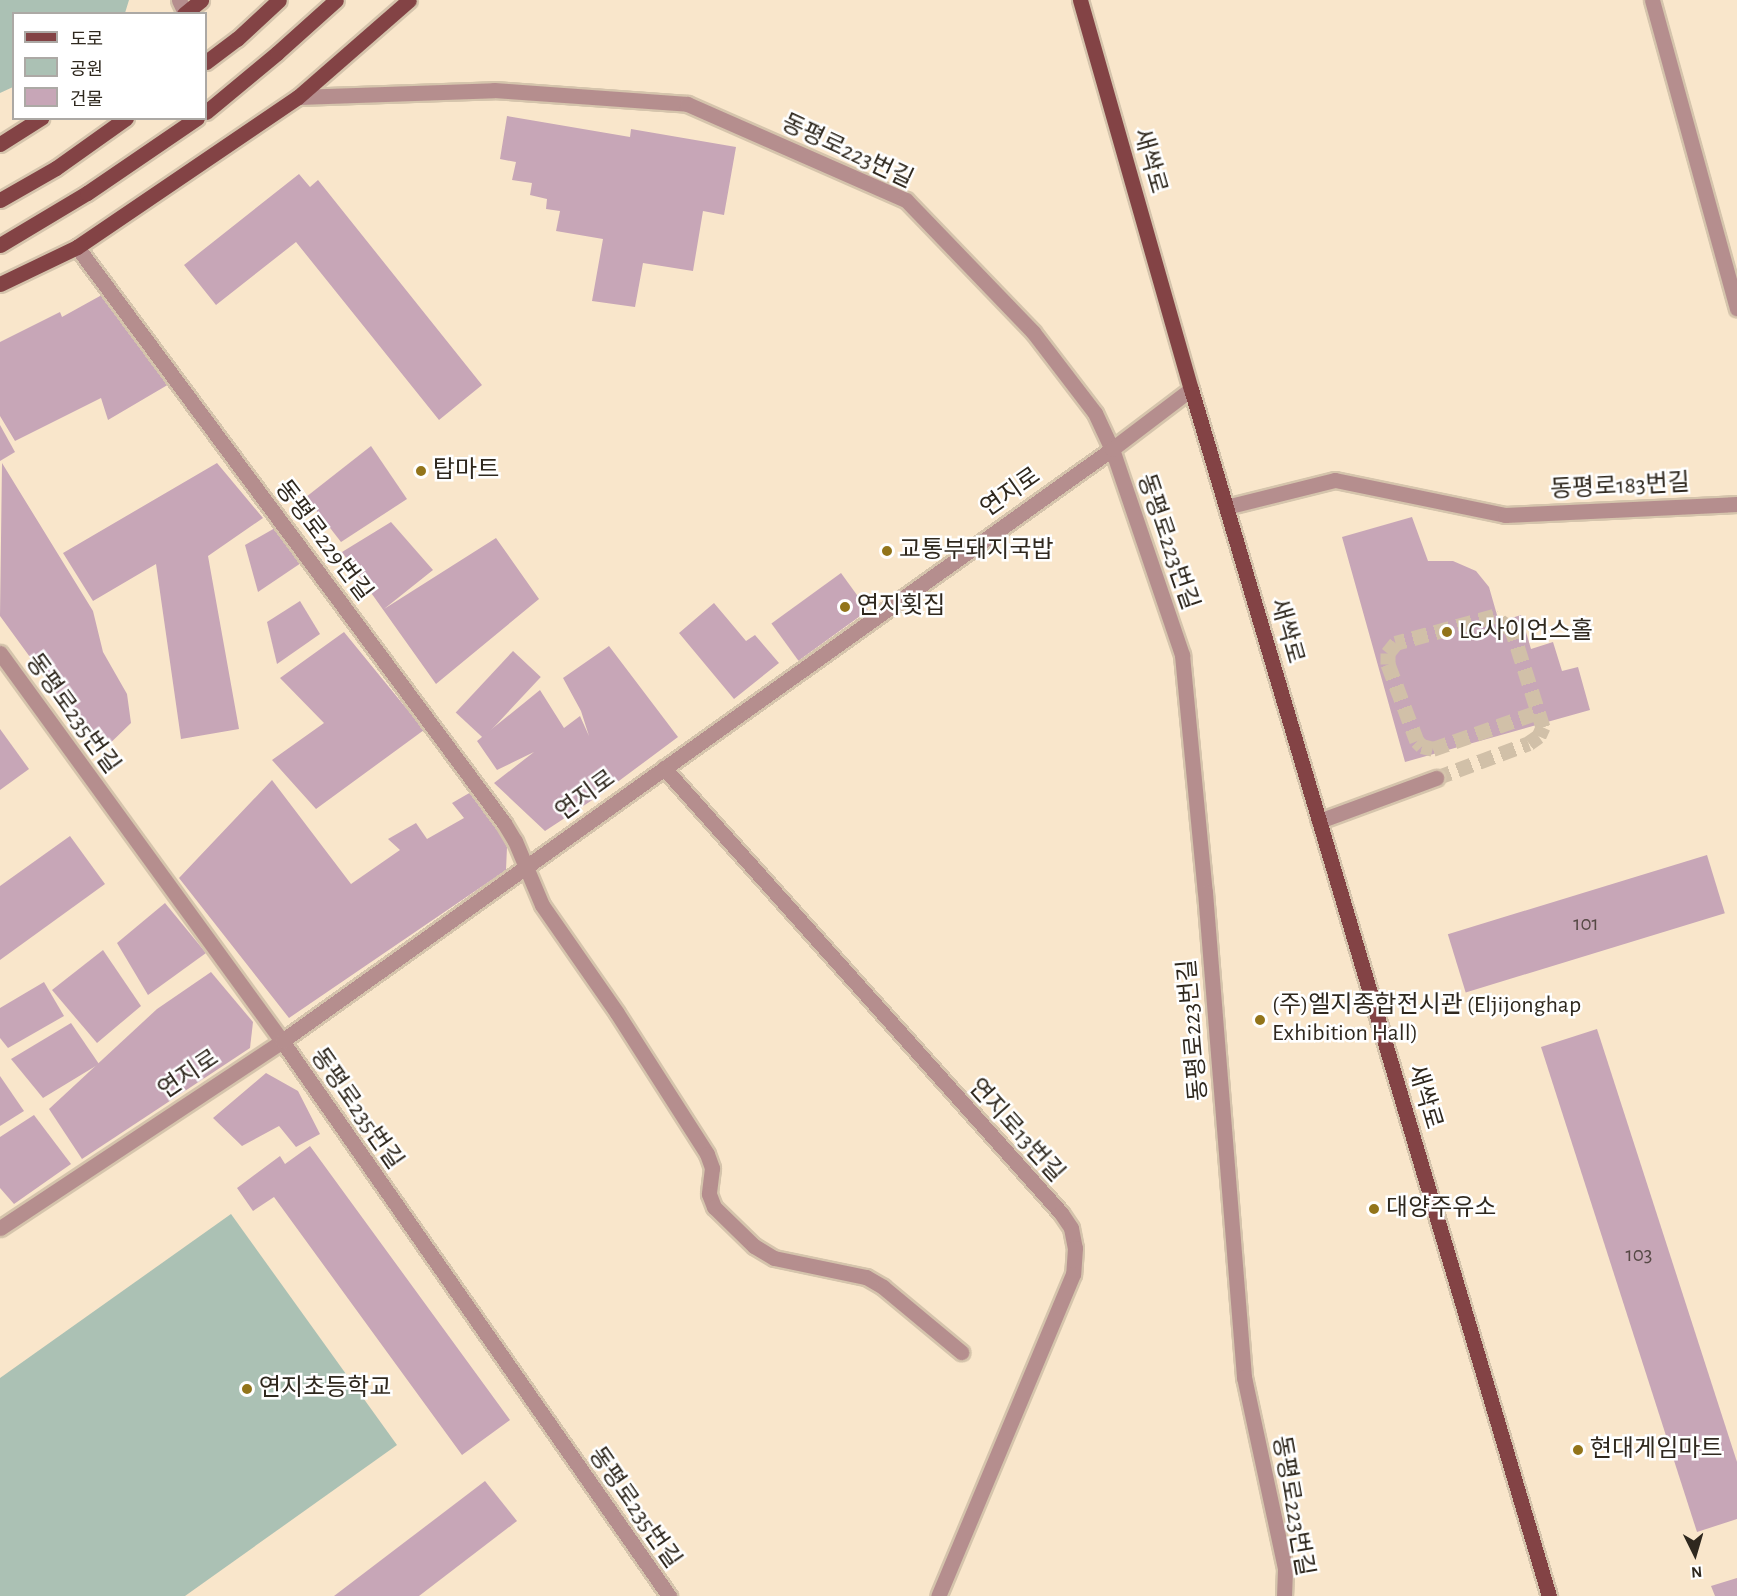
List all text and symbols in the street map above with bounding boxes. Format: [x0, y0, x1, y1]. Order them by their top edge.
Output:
legend [12, 12, 207, 120]
text: 도로 [70, 31, 103, 49]
text: 공원 [70, 61, 103, 79]
text: 건물 [70, 91, 103, 109]
street label: 동평로223번길 [777, 109, 917, 195]
street label: 새싹로 [1126, 125, 1172, 197]
place label: 탑마트 [433, 457, 499, 485]
street label: 연지로 [976, 462, 1046, 524]
marker: 탑마트 [414, 464, 428, 478]
street label: 동평로183번길 [1549, 469, 1691, 505]
street label: 동평로223번길 [1130, 470, 1204, 614]
street label: 동평로229번길 [268, 475, 378, 607]
place label: 교통부돼지국밥 [899, 537, 1054, 565]
marker: 교통부돼지국밥 [880, 544, 894, 558]
place label: 연지횟집 [857, 593, 945, 621]
street label: 새싹로 [1263, 595, 1309, 667]
marker: 연지횟집 [838, 600, 852, 614]
place label: LG사이언스홀 [1459, 618, 1593, 646]
marker: LG사이언스홀 [1440, 625, 1454, 639]
street label: 동평로235번길 [19, 648, 125, 780]
street label: 연지로 [551, 765, 621, 827]
house number: 101 [1573, 911, 1599, 937]
street label: 동평로223번길 [1173, 958, 1215, 1102]
place label: (주)엘지종합전시관 (Eljijonghap Exhibition Hall) [1272, 992, 1581, 1048]
marker: (주)엘지종합전시관 (Eljijonghap Exhibition Hall) [1253, 1013, 1267, 1027]
street label: 동평로235번길 [304, 1043, 408, 1175]
street label: 연지로 [153, 1045, 225, 1105]
street label: 새싹로 [1401, 1061, 1447, 1133]
street label: 연지로13번길 [962, 1074, 1070, 1188]
place label: 대양주유소 [1386, 1195, 1496, 1223]
marker: 대양주유소 [1367, 1202, 1381, 1216]
house number: 103 [1626, 1242, 1652, 1268]
place label: 연지초등학교 [259, 1375, 391, 1403]
marker: 연지초등학교 [240, 1382, 254, 1396]
street label: 동평로223번길 [1265, 1434, 1319, 1578]
place label: 현대게임마트 [1590, 1436, 1722, 1464]
street label: 동평로235번길 [582, 1442, 686, 1574]
marker: 현대게임마트 [1571, 1443, 1585, 1457]
north arrow [1665, 1524, 1725, 1584]
text: N [1690, 1563, 1703, 1580]

